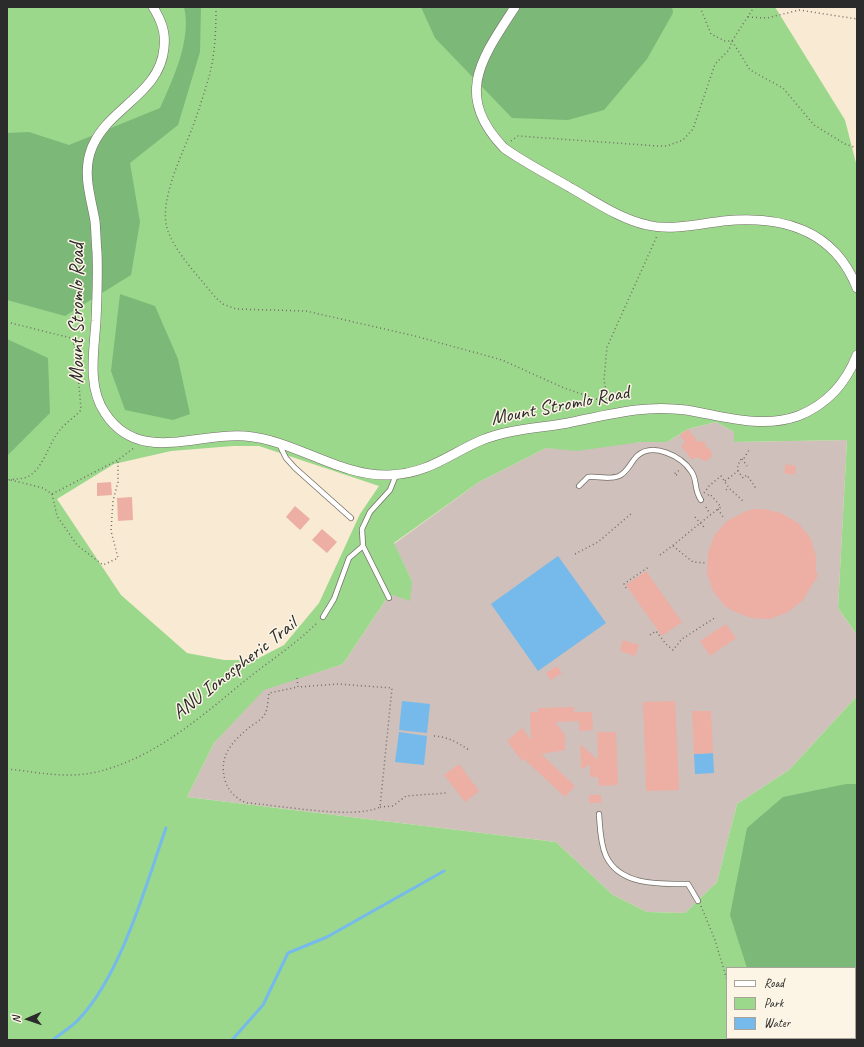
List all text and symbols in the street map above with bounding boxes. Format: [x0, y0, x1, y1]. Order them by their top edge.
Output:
street label: Mount Stromlo Road [66, 243, 90, 383]
street label: Mount Stromlo Road [489, 381, 631, 431]
street label: ANU Ionospheric Trail [168, 613, 302, 725]
legend [726, 967, 856, 1039]
text: Road [764, 975, 784, 991]
text: Park [764, 995, 783, 1011]
north arrow [8, 999, 48, 1039]
text: Water [764, 1015, 790, 1031]
text: N [9, 1016, 23, 1023]

